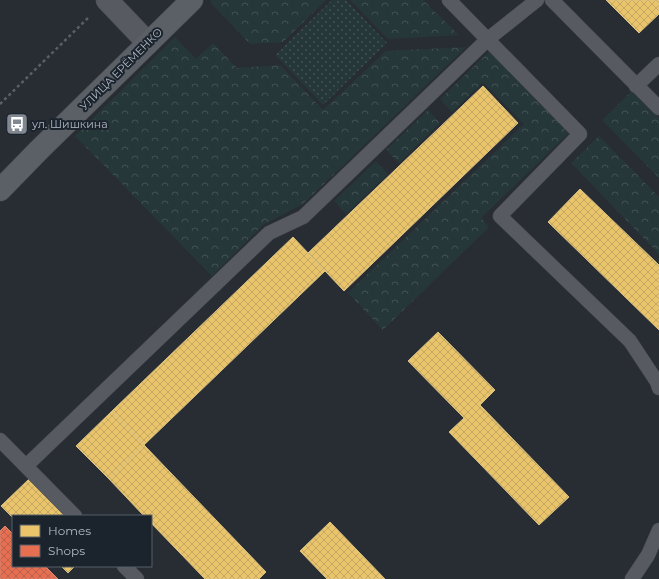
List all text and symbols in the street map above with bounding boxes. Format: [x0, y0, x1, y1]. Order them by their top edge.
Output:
street label: УЛИЦА ЕРЁМЕНКО [77, 25, 165, 113]
bus stop icon: ул. Шишкина [4, 111, 30, 137]
place label: ул. Шишкина [31, 117, 108, 131]
legend [12, 515, 152, 567]
text: Homes [48, 523, 91, 538]
text: Shops [48, 543, 85, 558]

